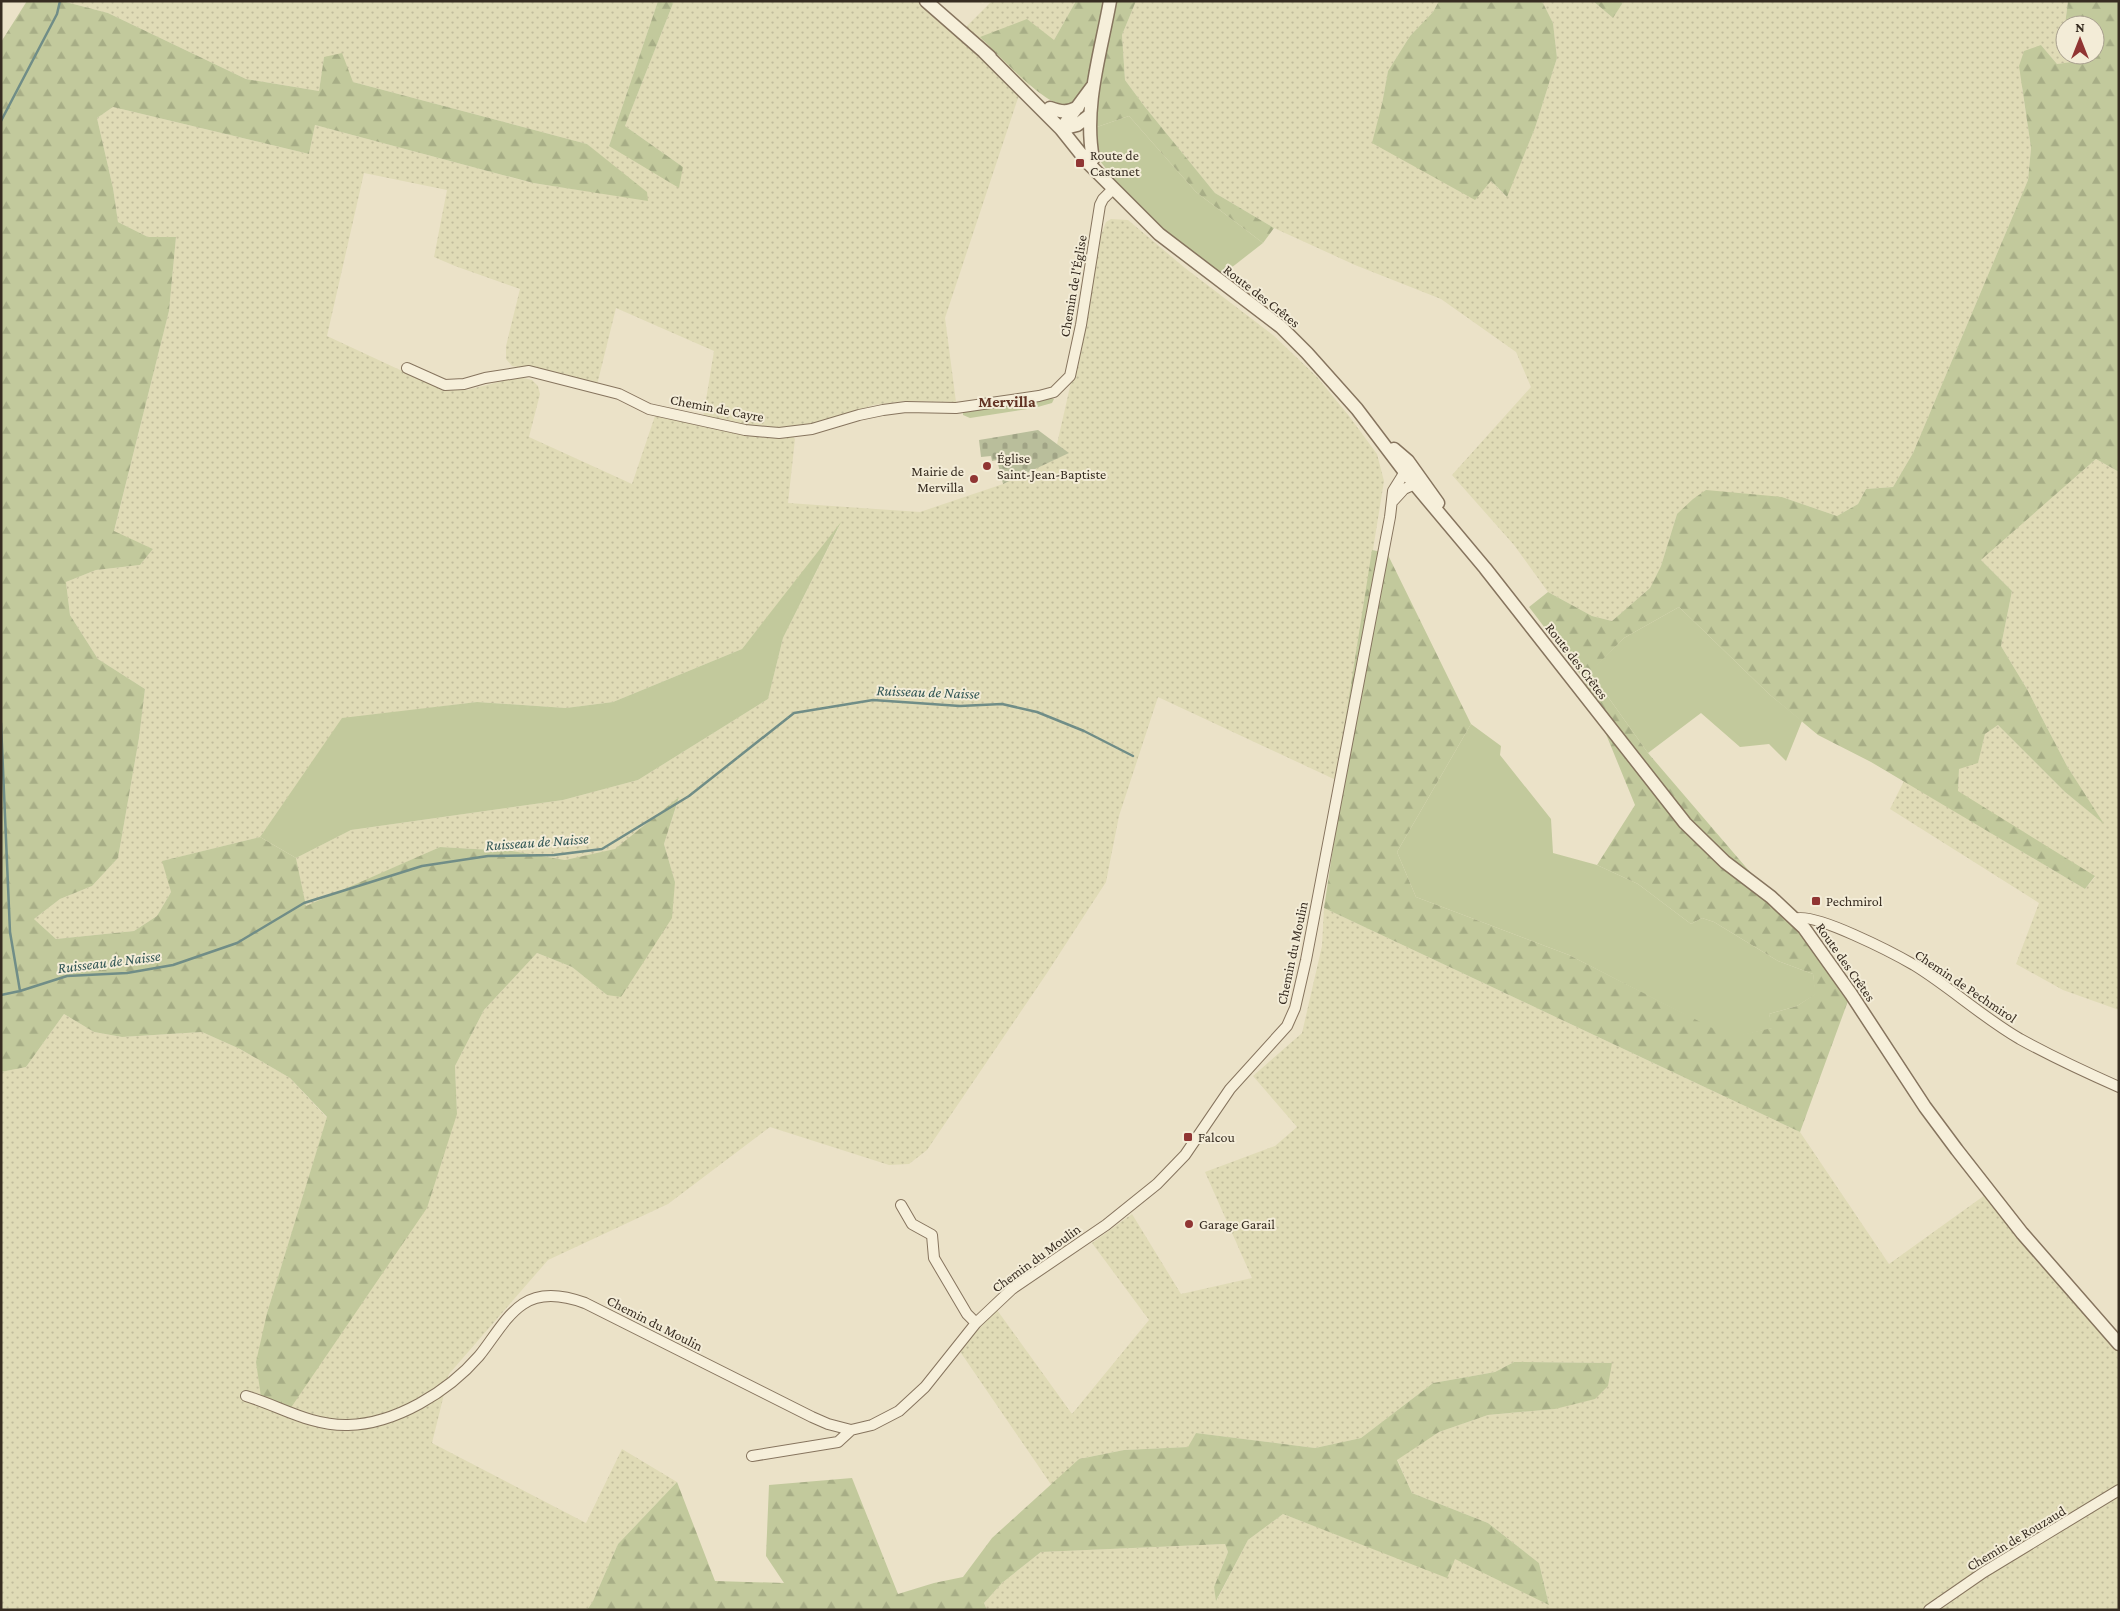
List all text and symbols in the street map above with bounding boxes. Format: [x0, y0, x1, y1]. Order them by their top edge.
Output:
north arrow [2055, 15, 2105, 65]
text: N [2075, 19, 2085, 35]
place label: Route de Castanet [1090, 147, 1140, 179]
marker: Route de Castanet [1074, 157, 1086, 169]
street label: Chemin de l'Église [1056, 234, 1090, 338]
street label: Route des Crêtes [1221, 261, 1303, 331]
street label: Chemin de Cayre [669, 391, 765, 425]
district label: Mervilla [978, 393, 1036, 410]
place label: Église Saint-Jean-Baptiste [997, 450, 1106, 482]
marker: Église Saint-Jean-Baptiste [981, 460, 993, 472]
place label: Mairie de Mervilla [911, 463, 965, 495]
marker: Mairie de Mervilla [968, 473, 980, 485]
street label: Route des Crêtes [1542, 620, 1612, 702]
water label: Ruisseau de Naisse [876, 682, 980, 702]
water label: Ruisseau de Naisse [485, 830, 589, 854]
place label: Pechmirol [1826, 893, 1883, 909]
marker: Pechmirol [1810, 895, 1822, 907]
street label: Chemin du Moulin [1273, 899, 1311, 1006]
street label: Route des Crêtes [1813, 920, 1879, 1004]
street label: Chemin de Pechmirol [1912, 946, 2020, 1026]
water label: Ruisseau de Naisse [57, 948, 162, 976]
place label: Falcou [1198, 1129, 1235, 1145]
marker: Falcou [1182, 1131, 1194, 1143]
place label: Garage Garail [1199, 1216, 1275, 1232]
marker: Garage Garail [1183, 1218, 1195, 1230]
street label: Chemin du Moulin [989, 1220, 1084, 1295]
street label: Chemin du Moulin [604, 1292, 706, 1354]
street label: Chemin de Rouzaud [1964, 1502, 2069, 1574]

